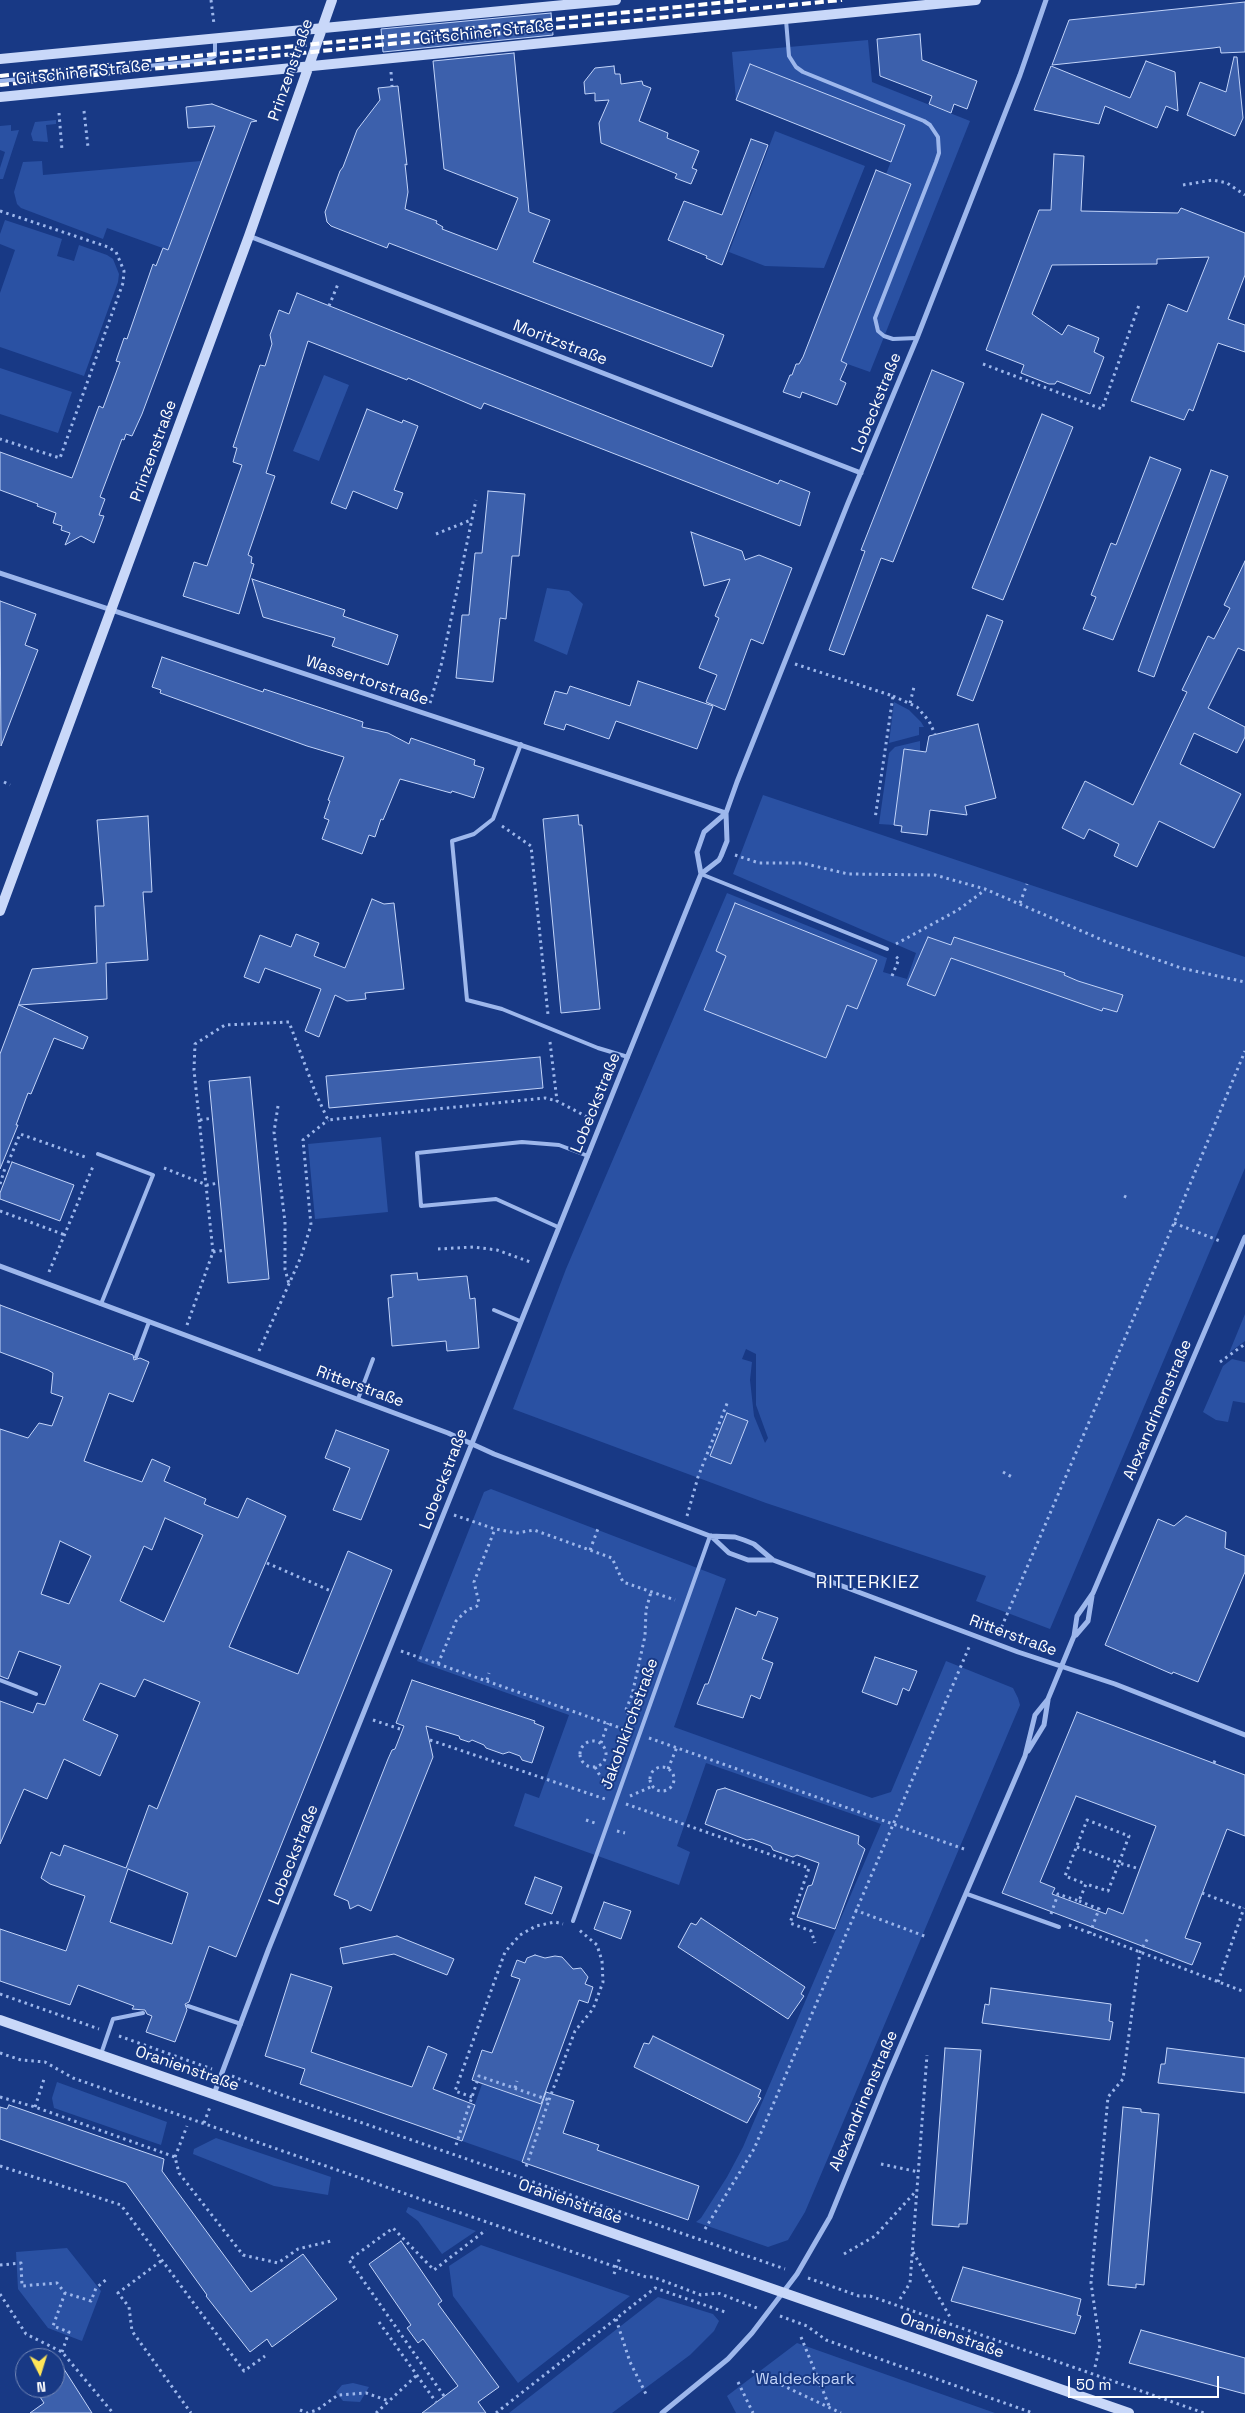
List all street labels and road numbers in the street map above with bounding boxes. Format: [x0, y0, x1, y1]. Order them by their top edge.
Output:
street label: Prinzenstraße [265, 16, 317, 124]
street label: Gitschiner Straße [419, 16, 555, 50]
street label: Gitschiner Straße [15, 56, 151, 90]
street label: Moritzstraße [510, 316, 610, 370]
street label: Lobeckstraße [848, 350, 906, 456]
street label: Prinzenstraße [127, 398, 181, 504]
street label: Wassertorstraße [303, 652, 431, 710]
street label: Lobeckstraße [567, 1050, 625, 1156]
street label: Alexandrinenstraße [1120, 1337, 1196, 1483]
street label: Ritterstraße [314, 1362, 406, 1412]
street label: Lobeckstraße [416, 1426, 472, 1532]
street label: Ritterstraße [967, 1611, 1059, 1661]
street label: Jakobikirchstraße [597, 1656, 663, 1792]
street label: Lobeckstraße [265, 1802, 323, 1908]
street label: Alexandrinenstraße [826, 2028, 902, 2174]
street label: Oranienstraße [132, 2042, 242, 2096]
street label: Oranienstraße [515, 2175, 625, 2229]
street label: Oranienstraße [897, 2309, 1007, 2363]

